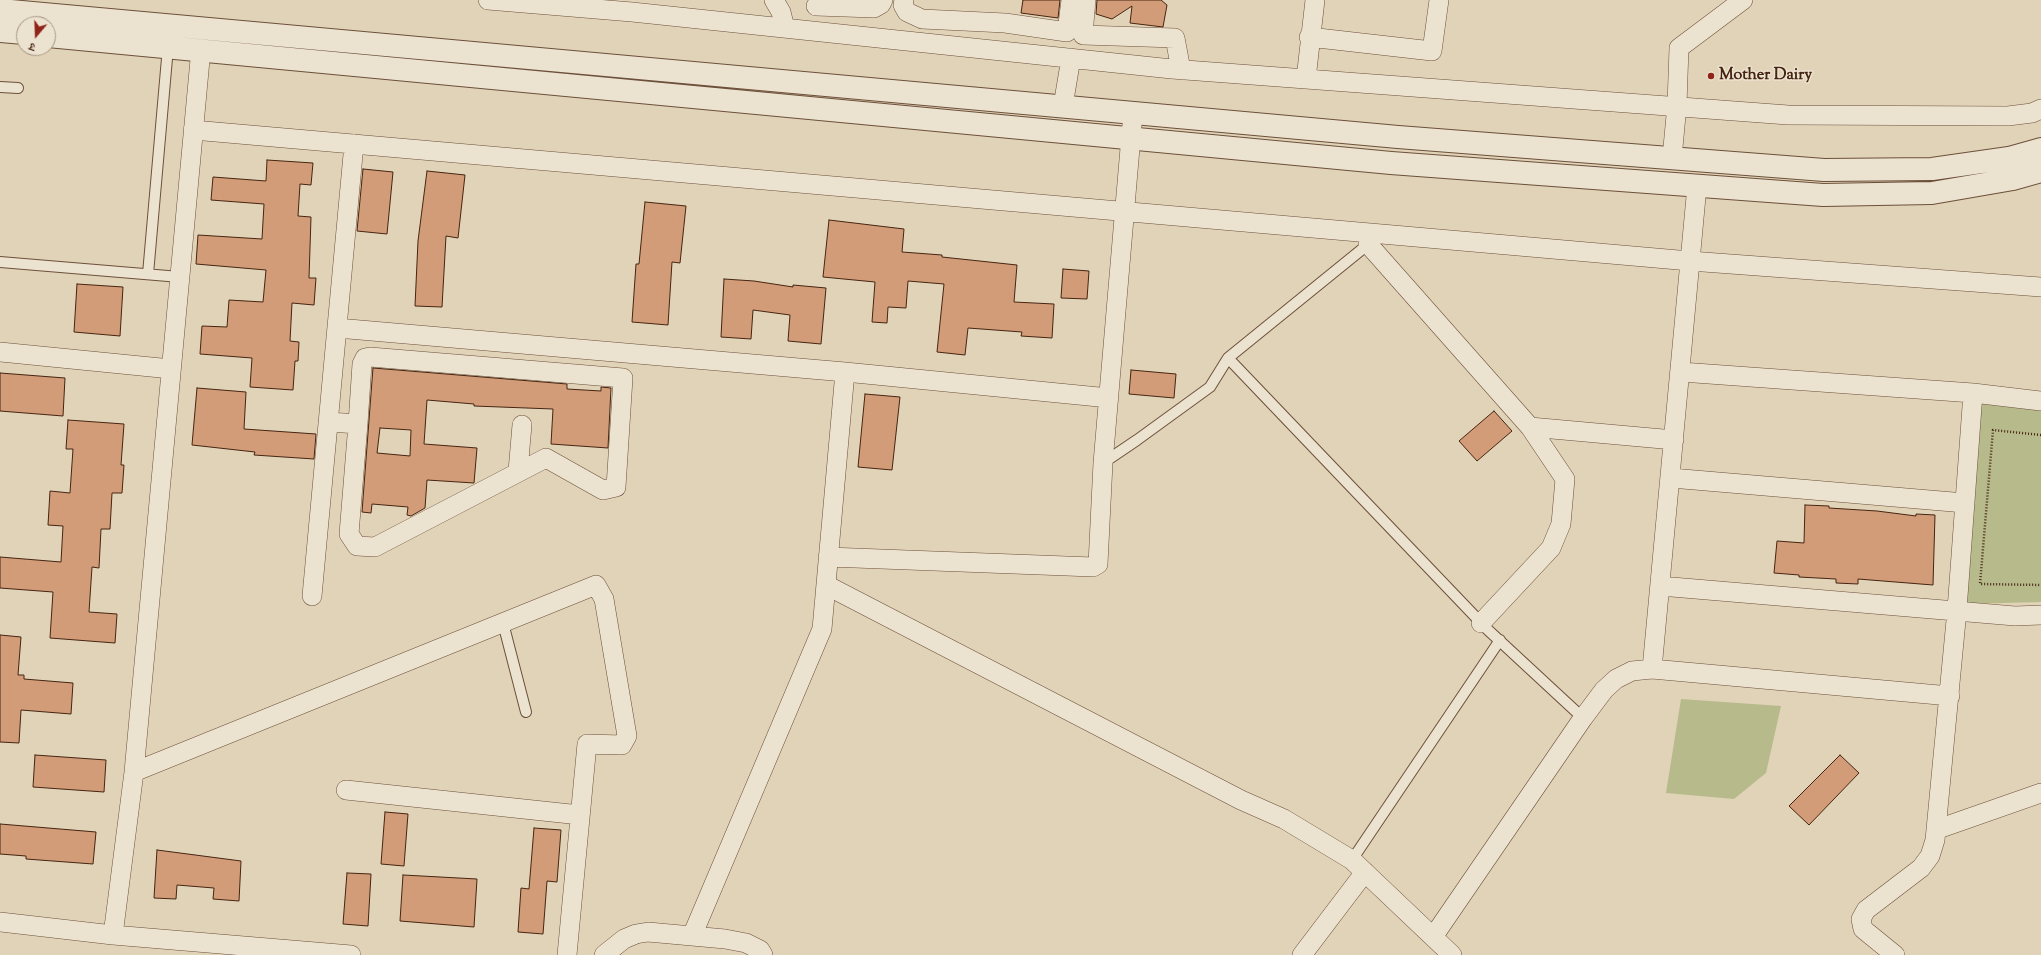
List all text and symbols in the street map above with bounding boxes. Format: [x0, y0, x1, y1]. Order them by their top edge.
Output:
north arrow [16, 16, 56, 56]
text: उ [27, 38, 38, 55]
place label: Mother Dairy [1719, 66, 1812, 86]
marker: Mother Dairy [1706, 71, 1716, 81]

